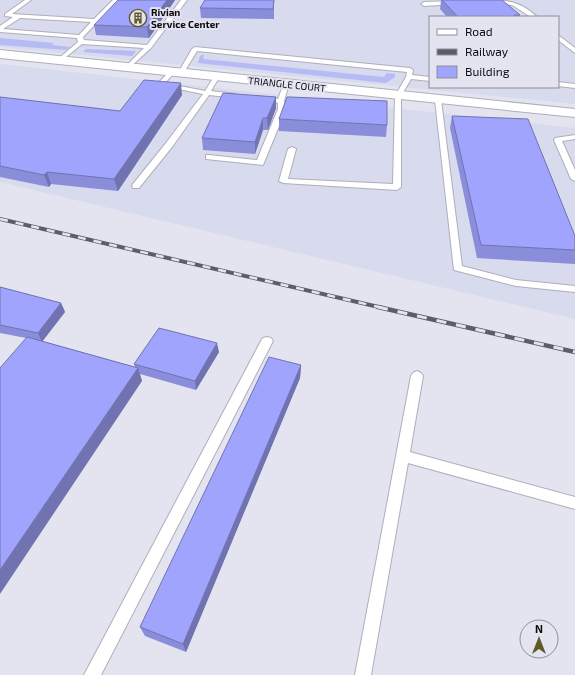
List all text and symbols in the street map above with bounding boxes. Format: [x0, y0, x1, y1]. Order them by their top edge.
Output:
place label: Rivian Service Center [151, 6, 220, 30]
building icon: Rivian Service Center [128, 8, 148, 28]
legend [429, 16, 559, 88]
text: Road [465, 24, 493, 38]
text: Railway [465, 44, 509, 58]
text: Building [465, 64, 510, 78]
street label: TRIANGLE COURT [248, 74, 327, 94]
north arrow [519, 619, 559, 659]
text: N [535, 622, 543, 635]

